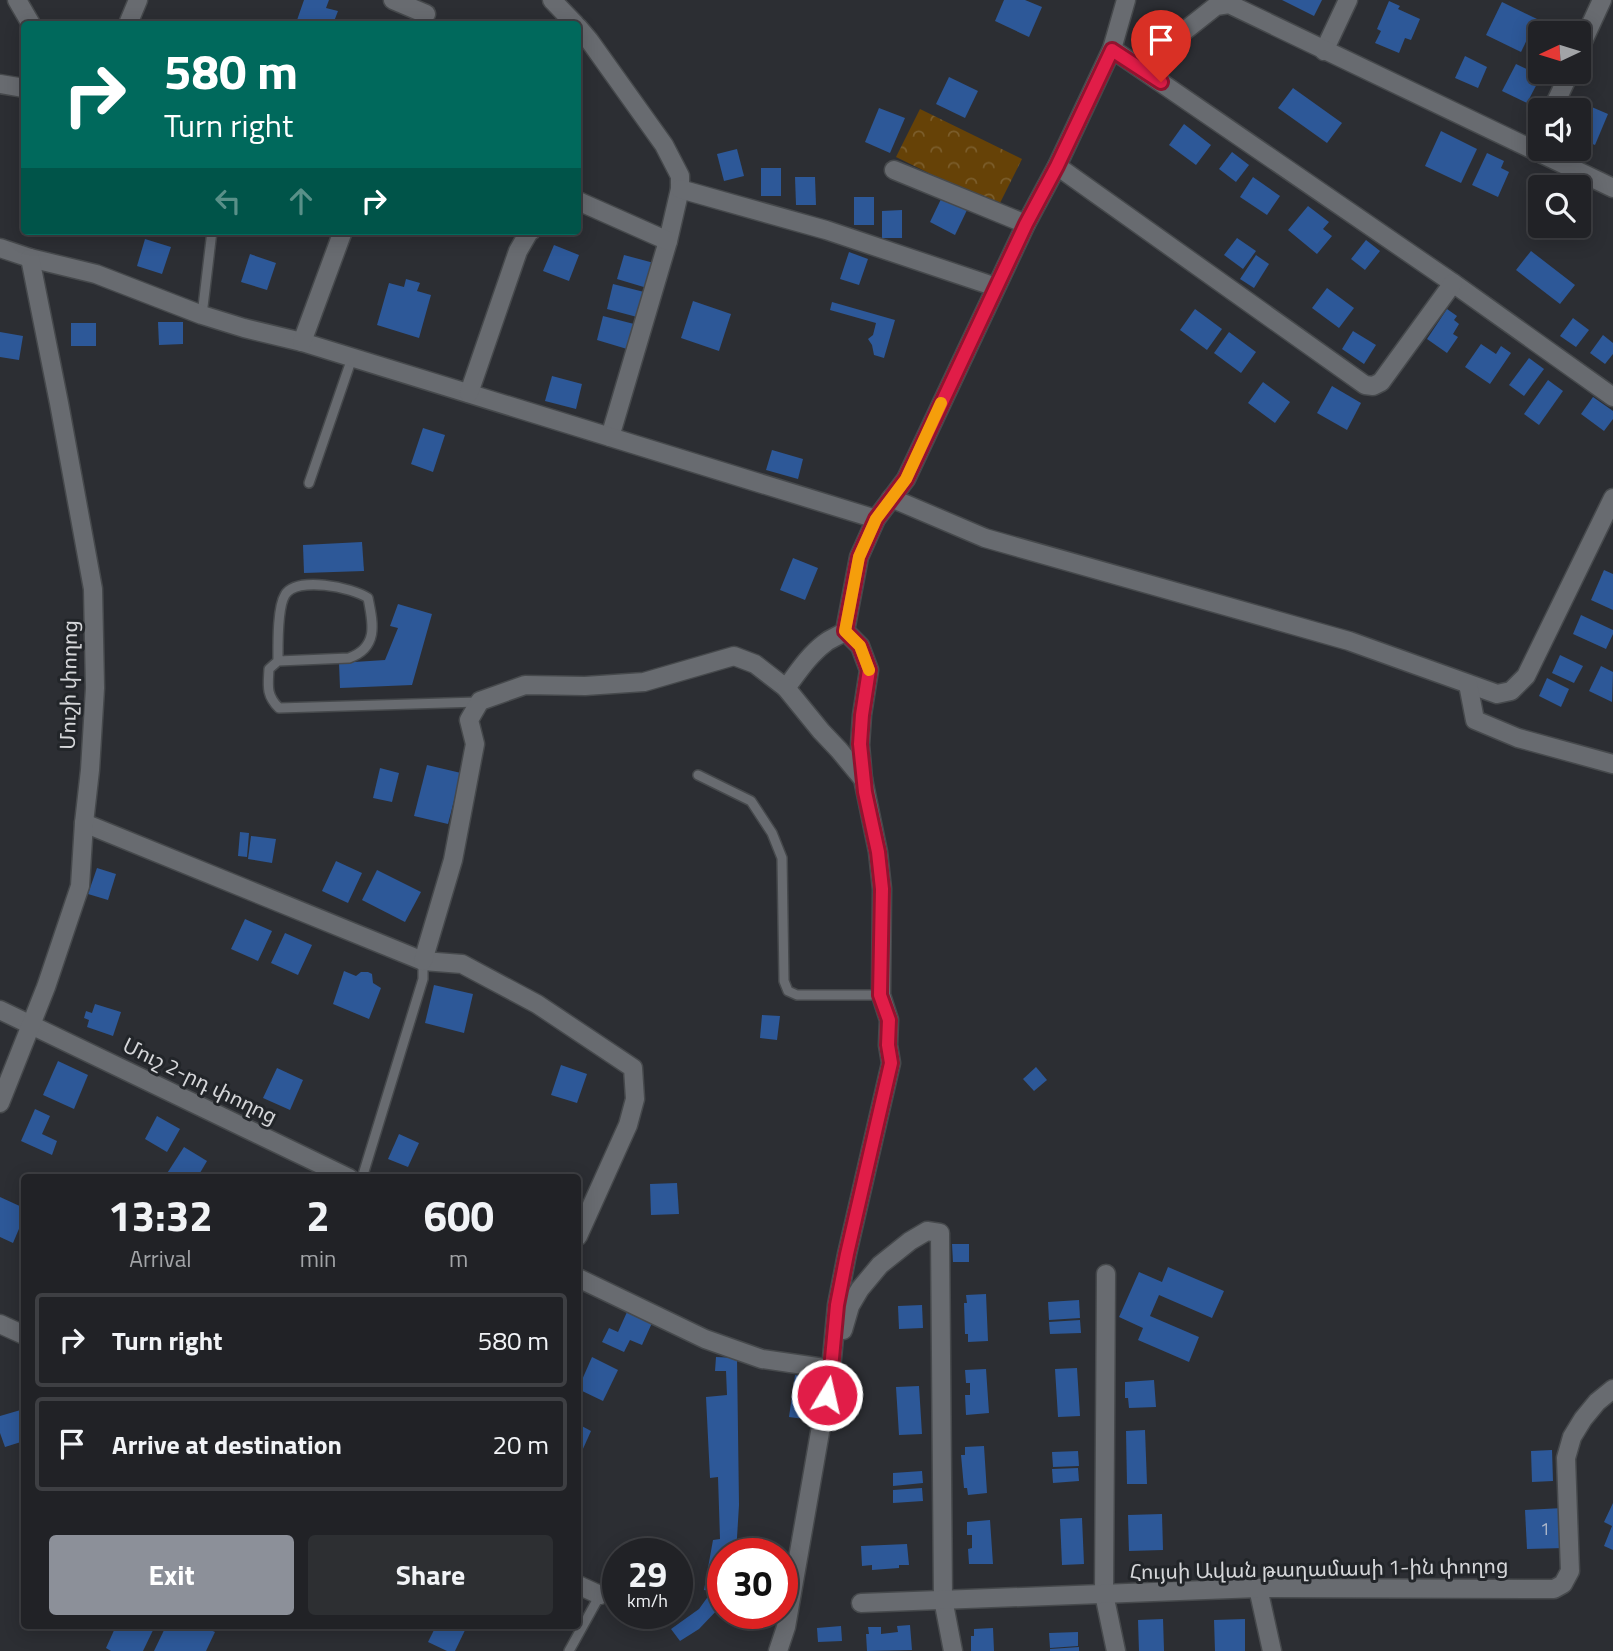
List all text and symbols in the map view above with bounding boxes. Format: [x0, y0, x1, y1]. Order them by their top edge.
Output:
pin [1131, 10, 1191, 82]
icon: arrive [1142, 21, 1180, 59]
north arrow [1528, 21, 1591, 84]
map controls [1528, 21, 1591, 238]
text: 580 m [164, 33, 298, 108]
icon: right [49, 49, 140, 140]
button: sound [1528, 98, 1591, 161]
text: Turn right [164, 101, 293, 149]
button: search [1528, 175, 1591, 238]
icon: left [209, 182, 247, 220]
icon: ahead [282, 182, 320, 220]
icon: right [355, 182, 393, 220]
street label: Մուշի փողոց [51, 620, 85, 750]
street label: Մուշ 2-րդ փողոց [117, 1029, 283, 1132]
text: 13:32 [108, 1183, 213, 1247]
text: 2 [306, 1183, 330, 1247]
text: 600 [423, 1183, 494, 1247]
text: Arrival [129, 1241, 192, 1276]
text: min [300, 1241, 336, 1276]
text: m [449, 1241, 468, 1276]
icon: right [53, 1321, 91, 1359]
text: Turn right [112, 1321, 223, 1360]
text: 580 m [478, 1321, 549, 1360]
position arrow [790, 1358, 864, 1432]
icon: arrive [53, 1425, 91, 1463]
text: Arrive at destination [112, 1425, 342, 1464]
text: 20 m [492, 1425, 549, 1464]
house number: 1 [1540, 1515, 1550, 1542]
button: Exit [49, 1535, 294, 1615]
button: Share [308, 1535, 553, 1615]
speed limit sign: 30 [707, 1538, 798, 1629]
text: 29 [628, 1547, 667, 1601]
street label: Հույսի Ավան թաղամասի 1-ին փողոց [1129, 1549, 1509, 1587]
text: km/h [627, 1587, 668, 1614]

